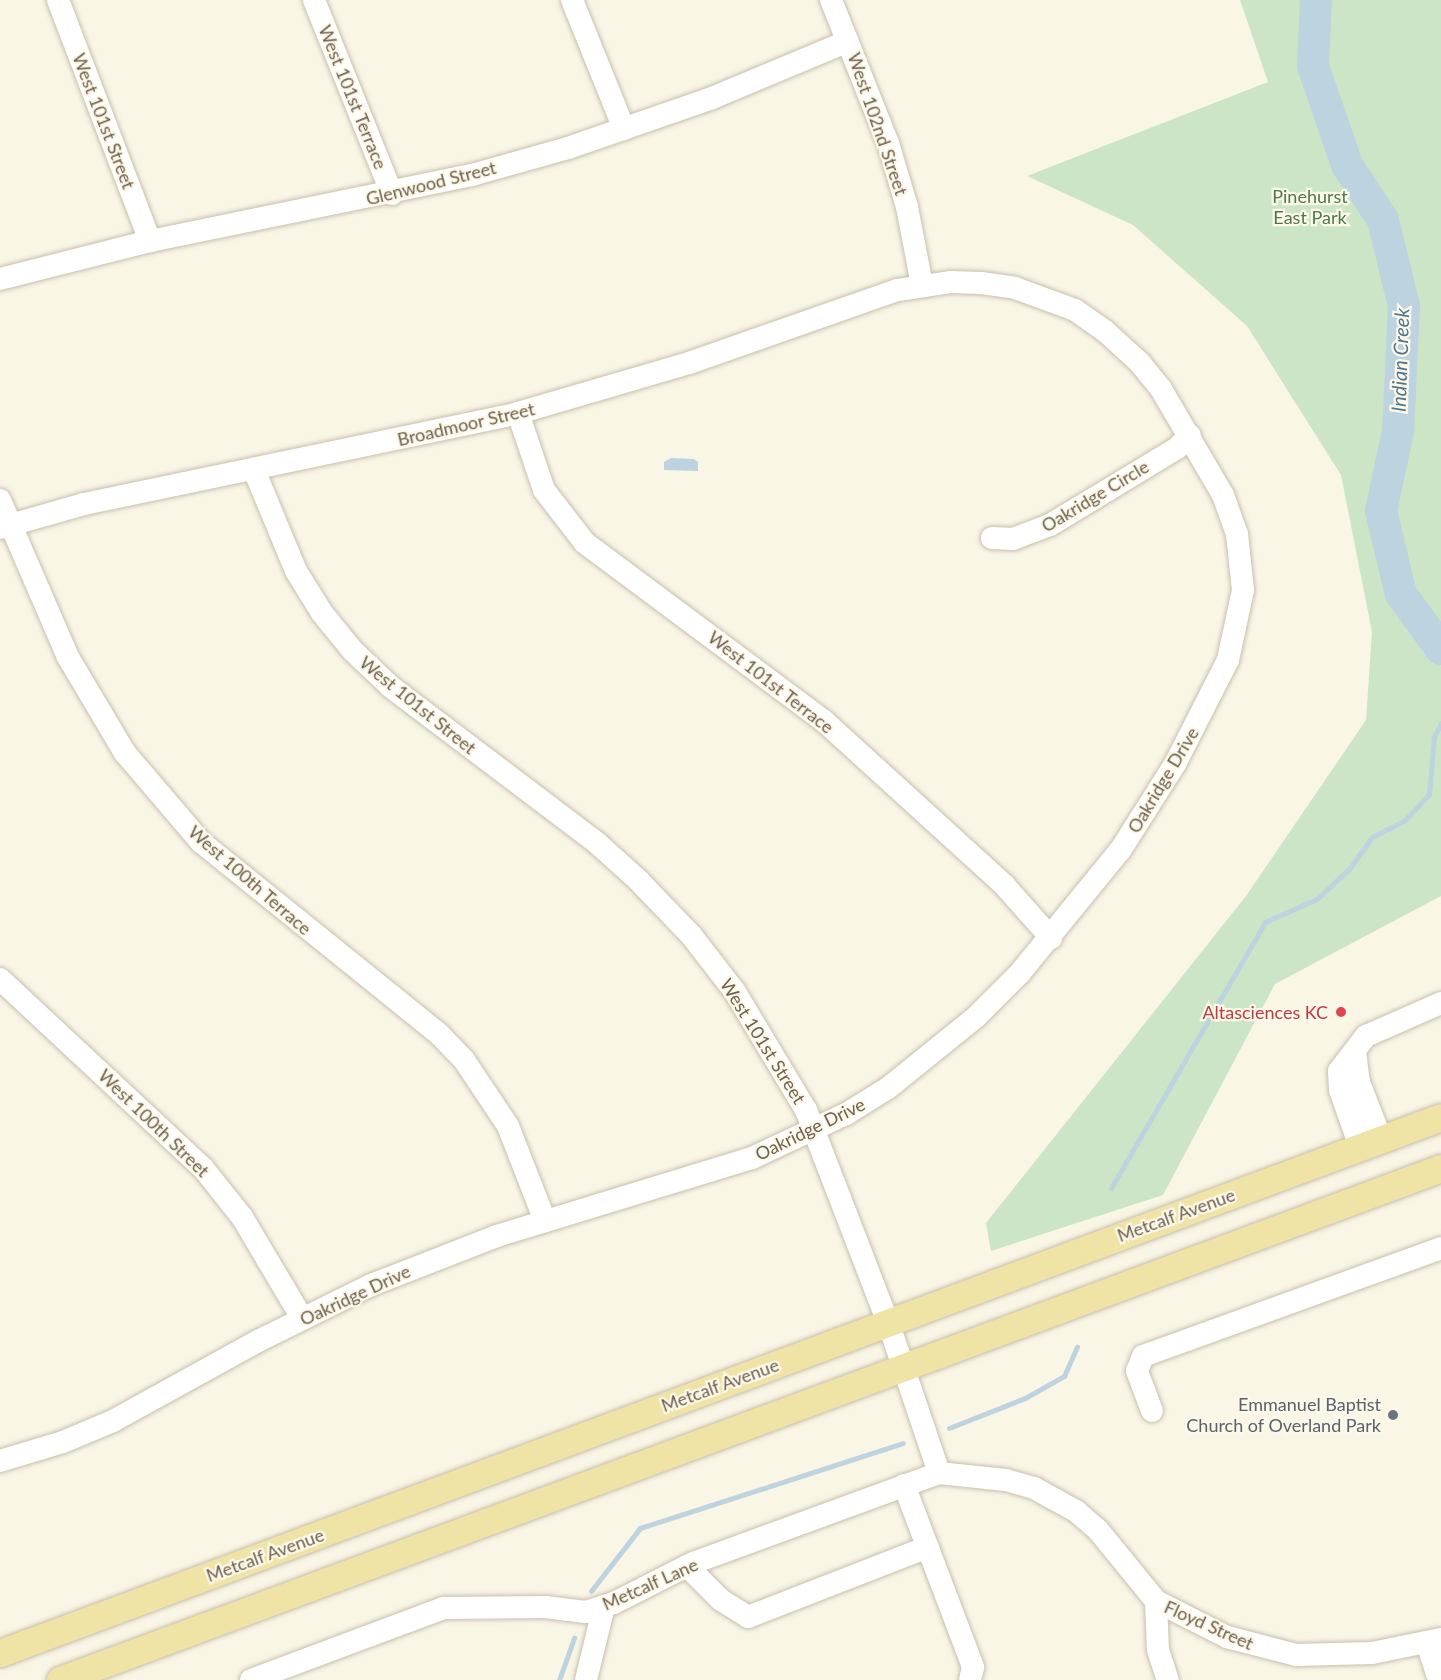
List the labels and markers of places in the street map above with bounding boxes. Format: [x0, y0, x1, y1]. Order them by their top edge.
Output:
place label: Altasciences KC [1202, 1001, 1328, 1023]
marker: Altasciences KC [1332, 1003, 1350, 1021]
place label: Emmanuel Baptist Church of Overland Park [1186, 1394, 1381, 1436]
marker: Emmanuel Baptist Church of Overland Park [1386, 1408, 1400, 1422]

